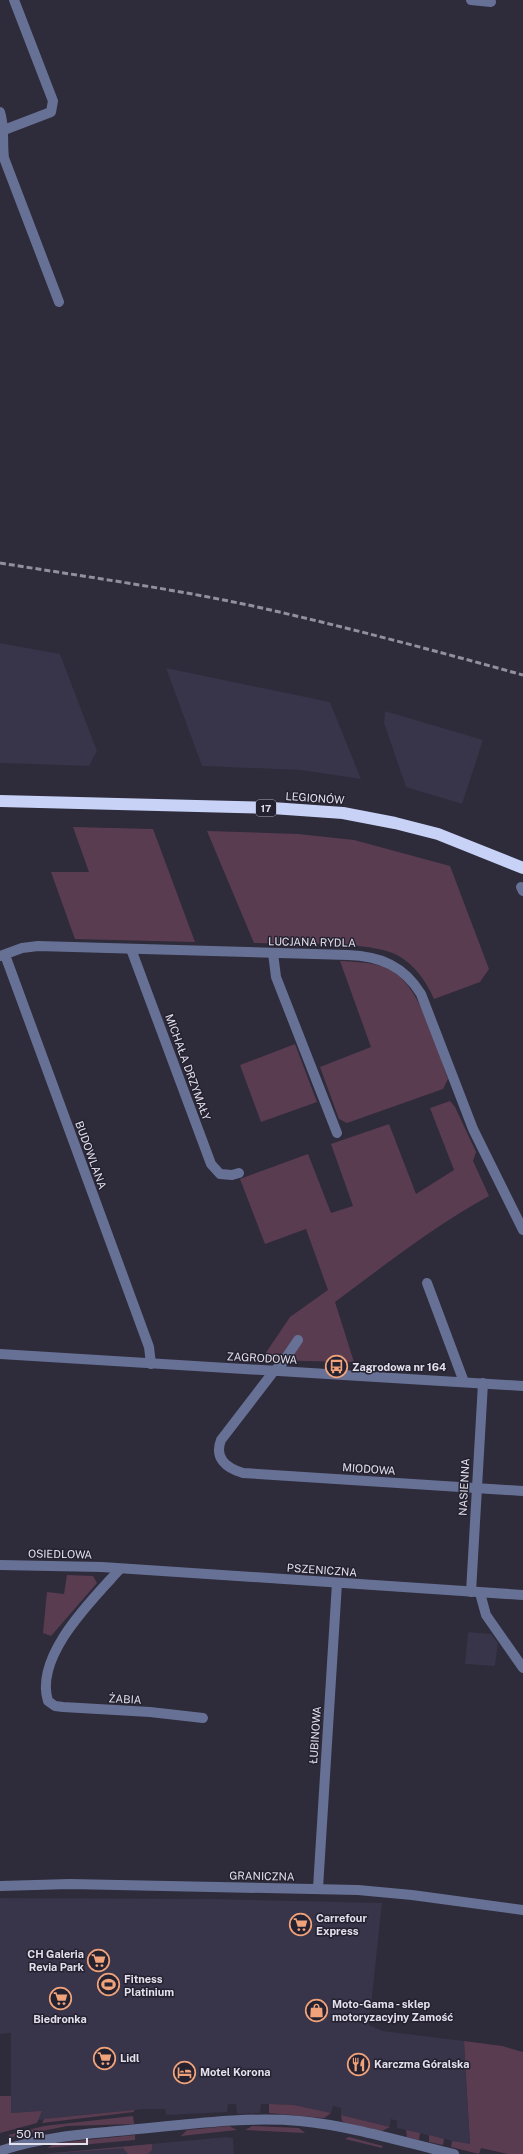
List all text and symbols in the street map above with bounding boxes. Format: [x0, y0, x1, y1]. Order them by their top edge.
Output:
street label: LEGIONÓW [285, 789, 345, 806]
road number: 17 [256, 800, 276, 816]
street label: LUCJANA RYDLA [268, 935, 356, 949]
street label: MICHAŁA DRZYMAŁY [163, 1012, 213, 1122]
street label: BUDOWLANA [73, 1119, 109, 1191]
street label: ZAGRODOWA [226, 1350, 298, 1366]
bus stop icon: Zagrodowa nr 164 [323, 1354, 349, 1380]
place label: Zagrodowa nr 164 [352, 1361, 446, 1373]
street label: NASIENNA [456, 1458, 472, 1516]
street label: MIODOWA [342, 1461, 396, 1477]
street label: OSIEDLOWA [28, 1547, 92, 1561]
street label: PSZENICZNA [286, 1562, 358, 1578]
street label: ŻABIA [108, 1691, 142, 1706]
street label: ŁUBINOWA [307, 1706, 323, 1764]
street label: GRANICZNA [229, 1869, 295, 1883]
supermarket icon: Carrefour Express [288, 1911, 314, 1937]
place label: Carrefour Express [316, 1912, 367, 1937]
supermarket icon: CH Galeria Revia Park [86, 1947, 112, 1973]
place label: CH Galeria Revia Park [27, 1948, 85, 1973]
sports icon: Fitness Platinium [95, 1972, 121, 1998]
place label: Fitness Platinium [124, 1973, 174, 1998]
supermarket icon: Biedronka [47, 1986, 73, 2012]
shop icon: Moto-Gama - sklep motoryzacyjny Zamość [304, 1997, 330, 2023]
place label: Moto-Gama - sklep motoryzacyjny Zamość [332, 1998, 453, 2023]
place label: Biedronka [33, 2013, 87, 2025]
supermarket icon: Lidl [92, 2045, 118, 2071]
restaurant icon: Karczma Góralska [346, 2051, 372, 2077]
place label: Lidl [120, 2052, 140, 2064]
place label: Karczma Góralska [374, 2058, 469, 2070]
hotel icon: Motel Korona [172, 2059, 198, 2085]
place label: Motel Korona [200, 2066, 270, 2078]
scale bar [10, 2120, 87, 2146]
text: 50 m [16, 2127, 44, 2141]

